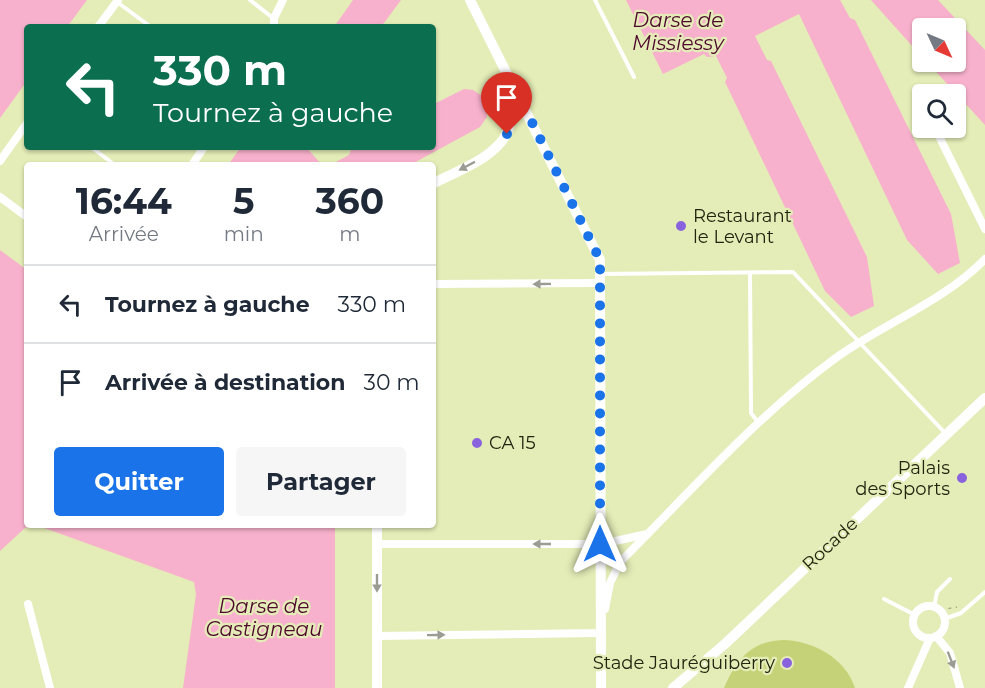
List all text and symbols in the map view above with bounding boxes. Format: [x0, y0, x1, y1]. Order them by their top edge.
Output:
water label: Darse de Missiessy [632, 8, 725, 55]
north arrow [912, 18, 966, 72]
map controls [912, 18, 966, 138]
text: 330 m [153, 44, 287, 96]
icon: left [54, 48, 132, 126]
pin [481, 72, 532, 134]
icon: arrive [490, 81, 523, 114]
button: search [912, 84, 966, 138]
text: Tournez à gauche [153, 96, 393, 129]
one-way arrow [458, 161, 475, 171]
text: 16:44 [76, 179, 172, 223]
text: 5 [233, 179, 254, 223]
text: 360 [316, 179, 384, 223]
place label: Restaurant le Levant [693, 205, 792, 248]
marker: Restaurant le Levant [674, 219, 688, 233]
text: Arrivée [89, 222, 159, 246]
text: min [224, 222, 264, 246]
text: m [339, 222, 360, 246]
one-way arrow [533, 279, 552, 288]
icon: left [54, 288, 87, 321]
text: Tournez à gauche [105, 291, 310, 318]
text: 330 m [338, 291, 406, 318]
icon: arrive [54, 366, 87, 399]
text: Arrivée à destination [105, 369, 345, 396]
text: 30 m [363, 369, 420, 396]
place label: CA 15 [489, 432, 536, 454]
marker: CA 15 [470, 436, 484, 450]
button: Quitter [54, 447, 224, 516]
button: Partager [236, 447, 406, 516]
place label: Palais des Sports [855, 457, 950, 500]
marker: Palais des Sports [955, 471, 969, 485]
position arrow [568, 512, 632, 576]
street label: Rocade [798, 513, 863, 575]
one-way arrow [532, 539, 551, 549]
one-way arrow [372, 574, 382, 593]
water label: Darse de Castigneau [205, 594, 323, 641]
one-way arrow [426, 630, 445, 640]
place label: Stade Jauréguiberry [593, 652, 775, 674]
one-way arrow [946, 652, 956, 670]
marker: Stade Jauréguiberry [780, 656, 794, 670]

